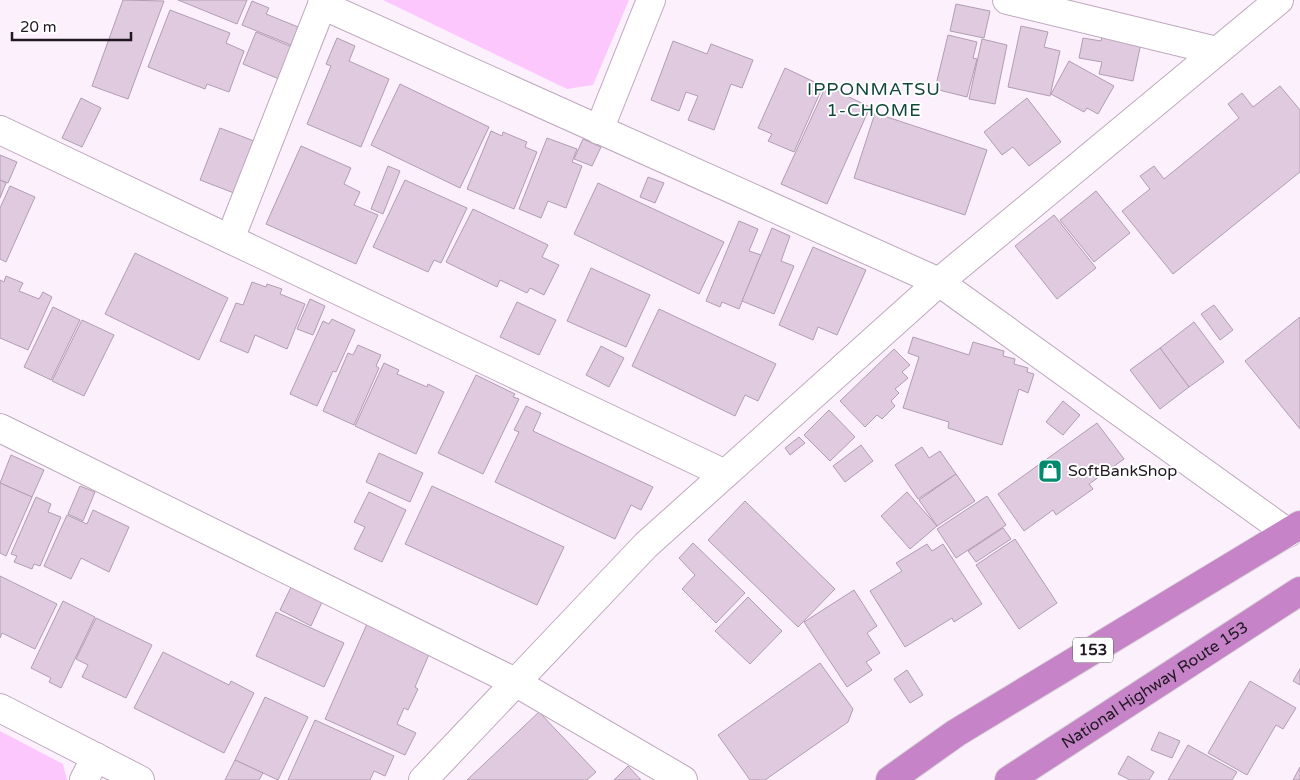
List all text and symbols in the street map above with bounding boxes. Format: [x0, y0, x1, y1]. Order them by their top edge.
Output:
scale bar [12, 10, 131, 42]
text: 20 m [20, 18, 57, 36]
district label: IPPONMATSU 1-CHOME [807, 78, 941, 121]
shop icon: SoftBankShop [1037, 458, 1063, 484]
place label: SoftBankShop [1068, 461, 1177, 481]
street label: National Highway Route 153 [1058, 617, 1252, 753]
road number: 153 [1073, 638, 1113, 662]

